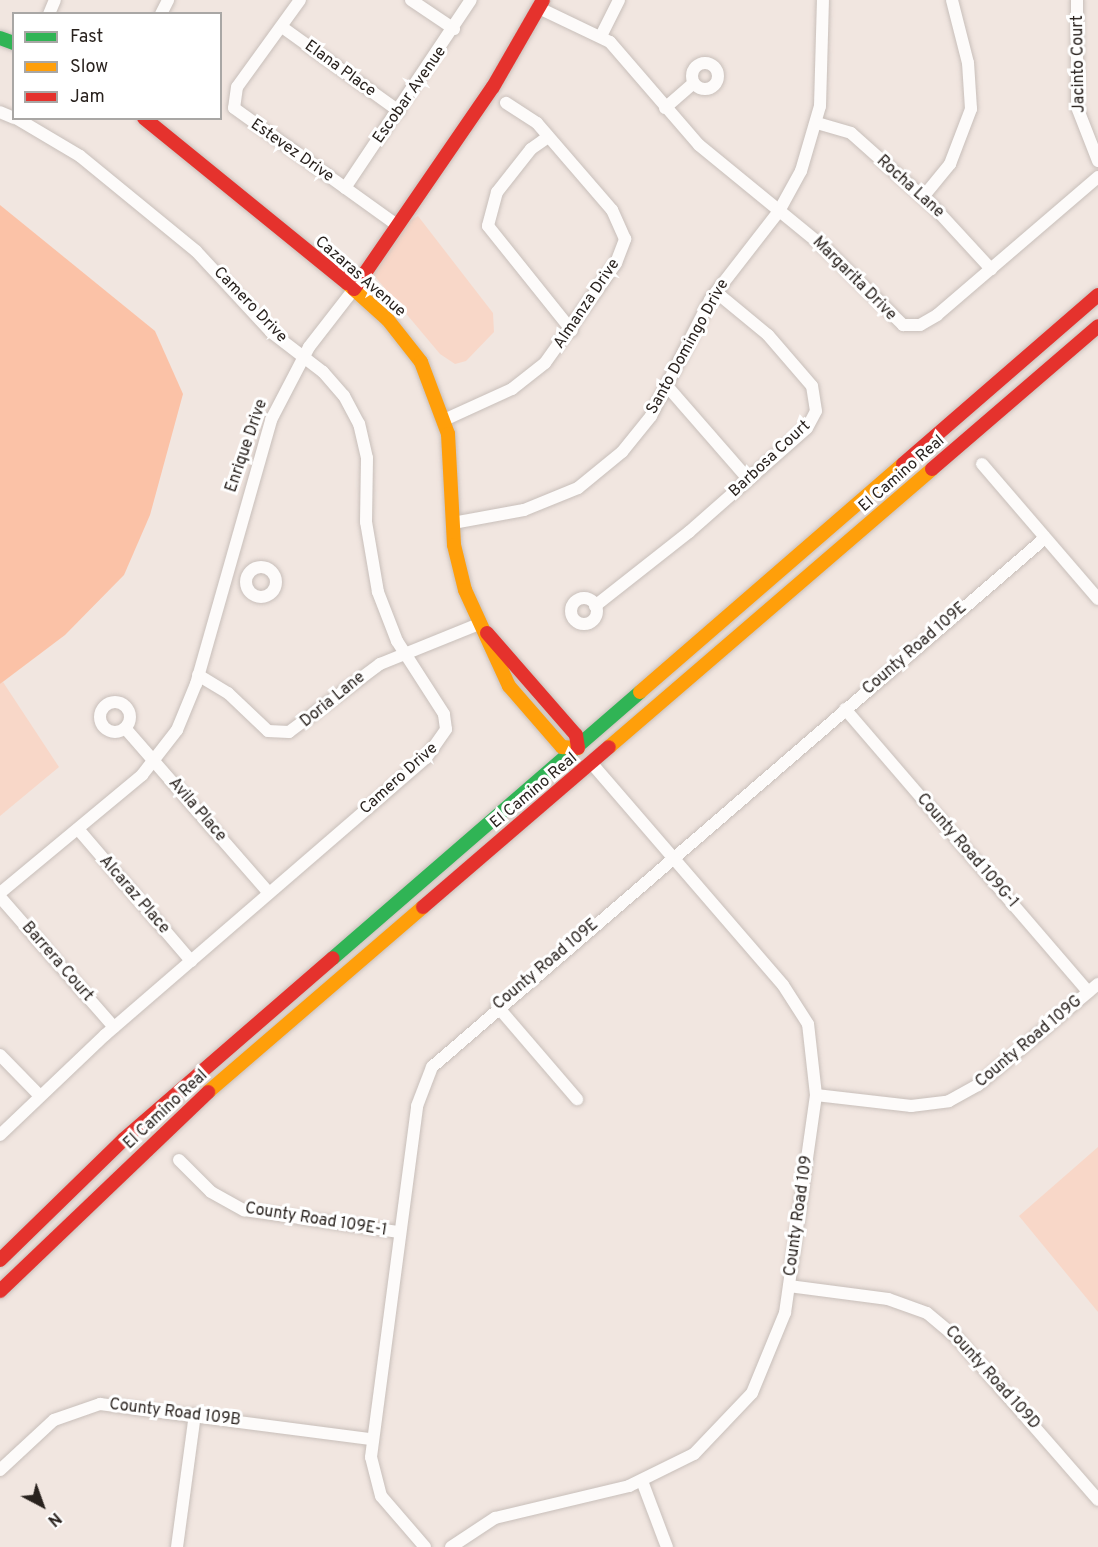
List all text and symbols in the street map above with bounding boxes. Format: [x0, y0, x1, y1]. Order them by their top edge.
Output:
legend [12, 12, 222, 120]
street label: Jacinto Court [1069, 15, 1089, 113]
text: Fast [70, 26, 103, 49]
street label: Elana Place [301, 37, 379, 101]
street label: Escobar Avenue [369, 42, 451, 148]
text: Slow [70, 56, 108, 79]
text: Jam [70, 86, 105, 109]
street label: Estevez Drive [247, 115, 337, 187]
street label: Rocha Lane [872, 152, 948, 222]
street label: Cazaras Avenue [310, 232, 410, 322]
street label: Margarita Drive [808, 233, 900, 325]
street label: Almanza Drive [550, 255, 624, 353]
street label: Camero Drive [209, 263, 291, 347]
street label: Santo Domingo Drive [643, 276, 733, 418]
street label: Enrique Drive [222, 397, 272, 495]
street label: Barbosa Court [725, 417, 815, 501]
street label: El Camino Real [855, 432, 949, 516]
street label: County Road 109E [859, 599, 971, 699]
street label: Doria Lane [297, 668, 369, 732]
street label: Camero Drive [356, 739, 442, 819]
street label: El Camino Real [487, 749, 581, 833]
street label: Avila Place [164, 774, 230, 846]
street label: County Road 109G-1 [912, 790, 1022, 912]
street label: Alcaraz Place [95, 852, 173, 938]
street label: County Road 109E [489, 915, 603, 1015]
street label: Barrera Court [17, 918, 97, 1006]
street label: County Road 109G [972, 992, 1086, 1092]
street label: El Camino Real [120, 1066, 212, 1154]
street label: County Road 109 [781, 1154, 817, 1278]
street label: County Road 109E-1 [244, 1199, 388, 1241]
street label: County Road 109D [940, 1322, 1044, 1434]
street label: County Road 109B [108, 1395, 242, 1431]
north arrow [12, 1475, 72, 1535]
text: N [43, 1507, 65, 1530]

